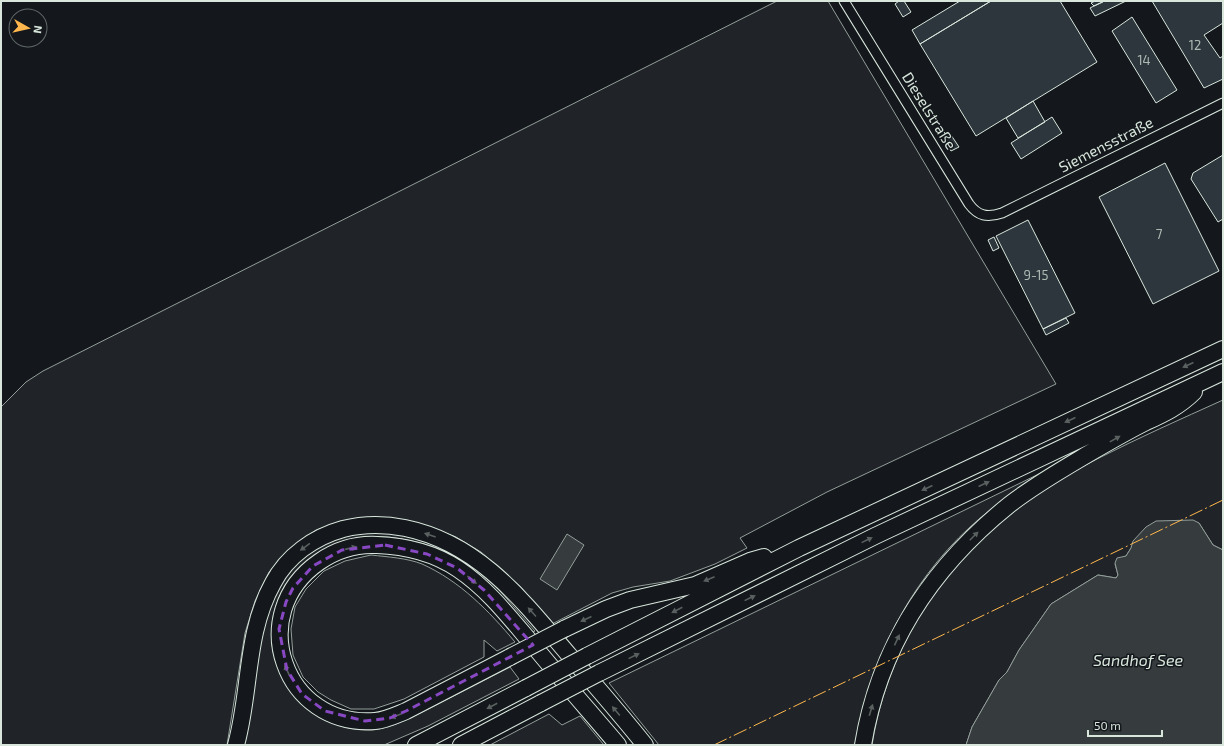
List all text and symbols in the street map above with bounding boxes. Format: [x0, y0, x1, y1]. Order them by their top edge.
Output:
north arrow [8, 8, 48, 48]
text: N [31, 25, 45, 34]
house number: 12 [1189, 37, 1201, 53]
house number: 14 [1137, 52, 1151, 68]
street label: Dieselstraße [899, 69, 961, 152]
street label: Siemensstraße [1055, 113, 1156, 176]
house number: 7 [1156, 226, 1163, 242]
house number: 9-15 [1024, 267, 1049, 283]
one-way arrow [1182, 362, 1193, 368]
one-way arrow [1064, 417, 1075, 423]
one-way arrow [1110, 435, 1121, 442]
one-way arrow [979, 481, 990, 487]
one-way arrow [921, 485, 933, 491]
one-way arrow [423, 531, 435, 537]
one-way arrow [969, 531, 979, 541]
one-way arrow [861, 537, 873, 543]
one-way arrow [300, 543, 311, 551]
one-way arrow [344, 544, 357, 550]
one-way arrow [467, 575, 477, 584]
one-way arrow [704, 576, 715, 582]
one-way arrow [745, 595, 756, 601]
one-way arrow [527, 607, 537, 617]
one-way arrow [671, 607, 682, 614]
one-way arrow [580, 616, 592, 622]
one-way arrow [894, 635, 900, 646]
water label: Sandhof See [1093, 650, 1183, 669]
one-way arrow [628, 653, 640, 659]
one-way arrow [284, 664, 290, 676]
one-way arrow [486, 703, 497, 709]
one-way arrow [868, 704, 874, 716]
one-way arrow [612, 705, 621, 716]
scale bar [1088, 712, 1162, 738]
one-way arrow [389, 713, 401, 719]
text: 50 m [1094, 718, 1121, 732]

